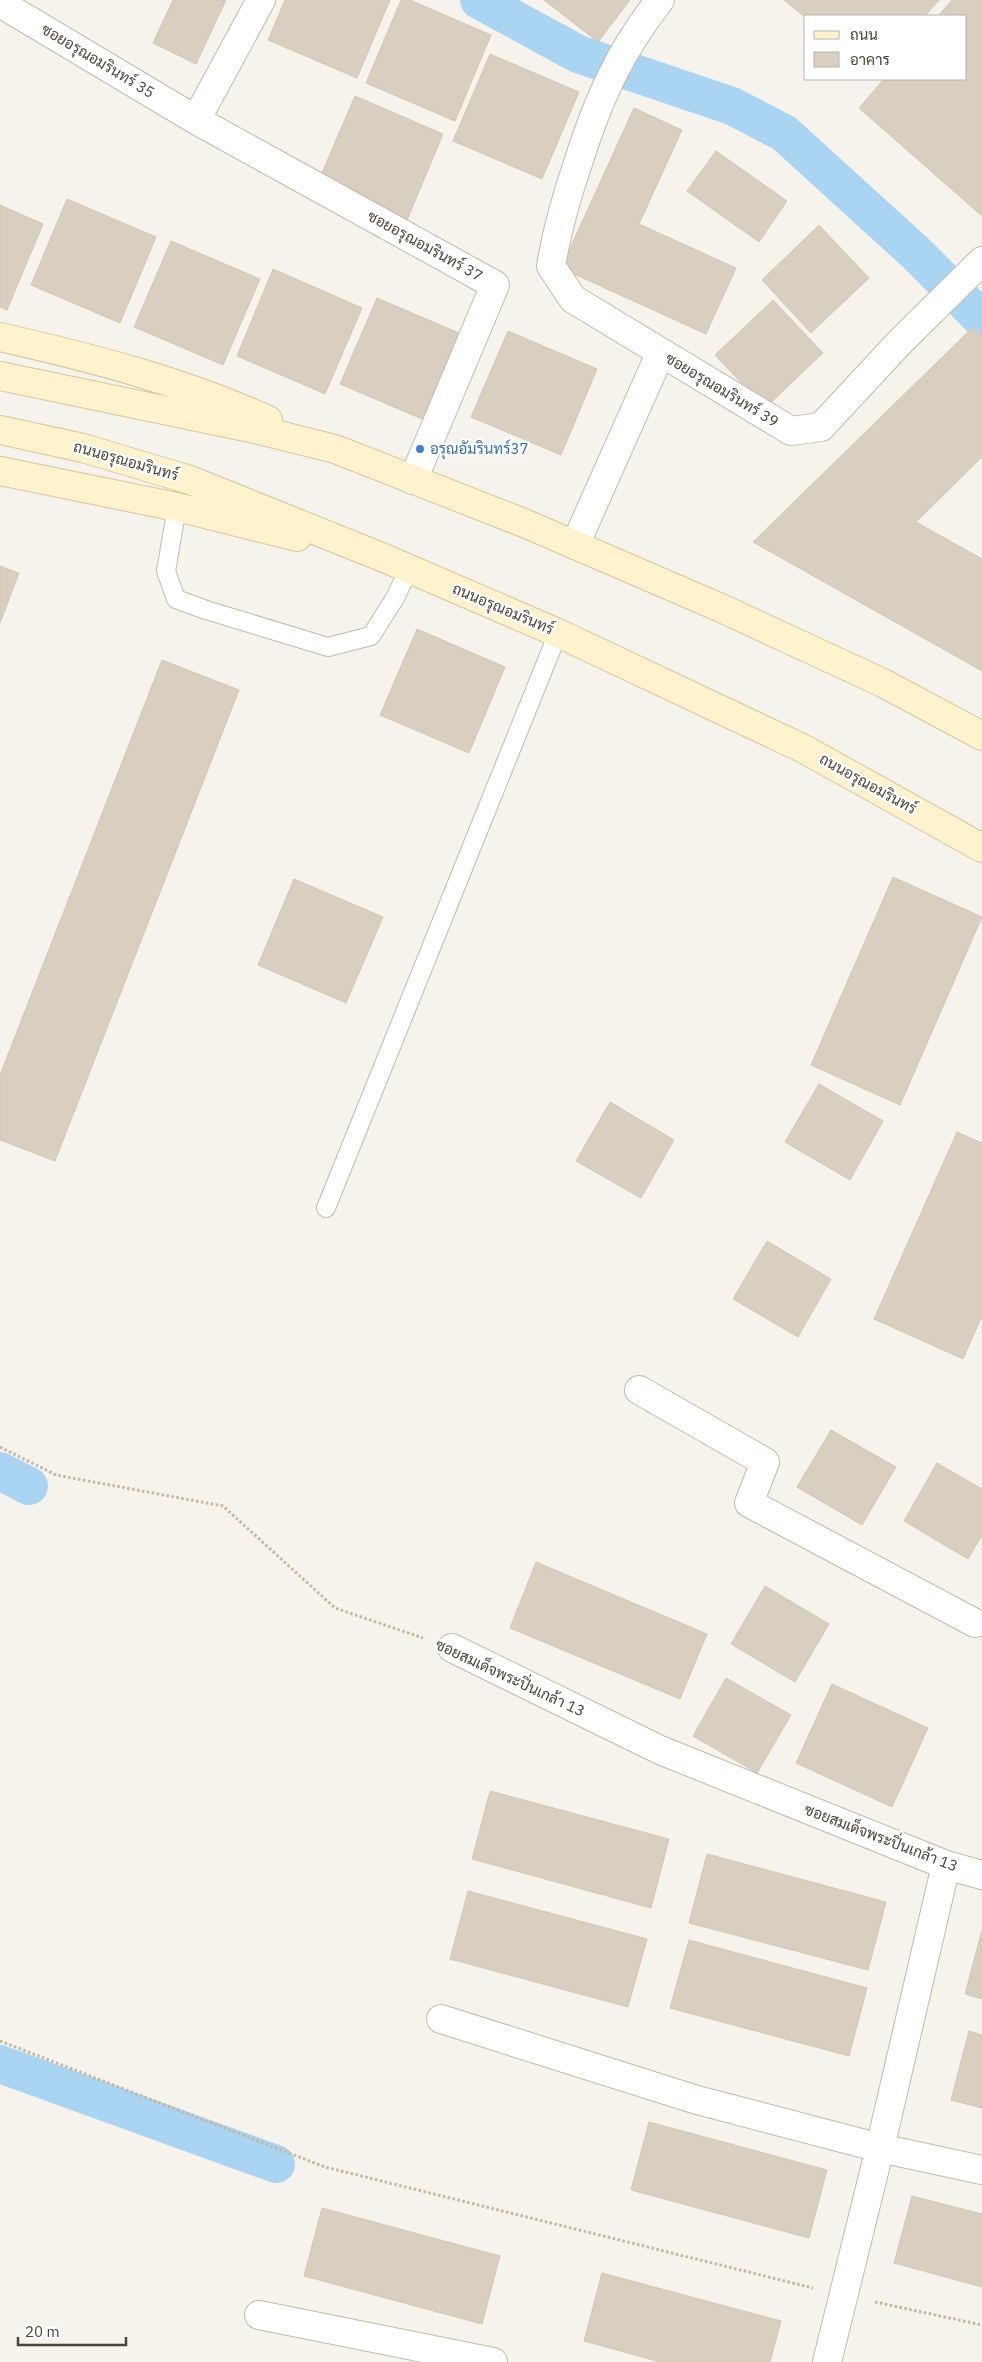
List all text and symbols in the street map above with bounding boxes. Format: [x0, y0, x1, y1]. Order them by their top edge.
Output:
legend [804, 15, 967, 80]
street label: ซอยอรุณอมรินทร์ 35 [37, 19, 158, 104]
text: ถนน [850, 25, 878, 44]
text: อาคาร [850, 50, 890, 69]
street label: ซอยอรุณอมรินทร์ 37 [363, 206, 486, 287]
street label: ซอยอรุณอมรินทร์ 39 [661, 348, 782, 433]
street label: ถนนอรุณอมรินทร์ [71, 436, 181, 487]
place label: อรุณอัมรินทร์37 [430, 439, 528, 460]
marker: อรุณอัมรินทร์37 [414, 443, 426, 455]
street label: ถนนอรุณอมรินทร์ [449, 579, 557, 640]
street label: ถนนอรุณอมรินทร์ [815, 749, 920, 820]
street label: ซอยสมเด็จพระปิ่นเกล้า 13 [432, 1631, 590, 1721]
street label: ซอยสมเด็จพระปิ่นเกล้า 13 [802, 1795, 962, 1876]
scale bar [18, 2314, 125, 2346]
text: 20 m [25, 2322, 60, 2341]

